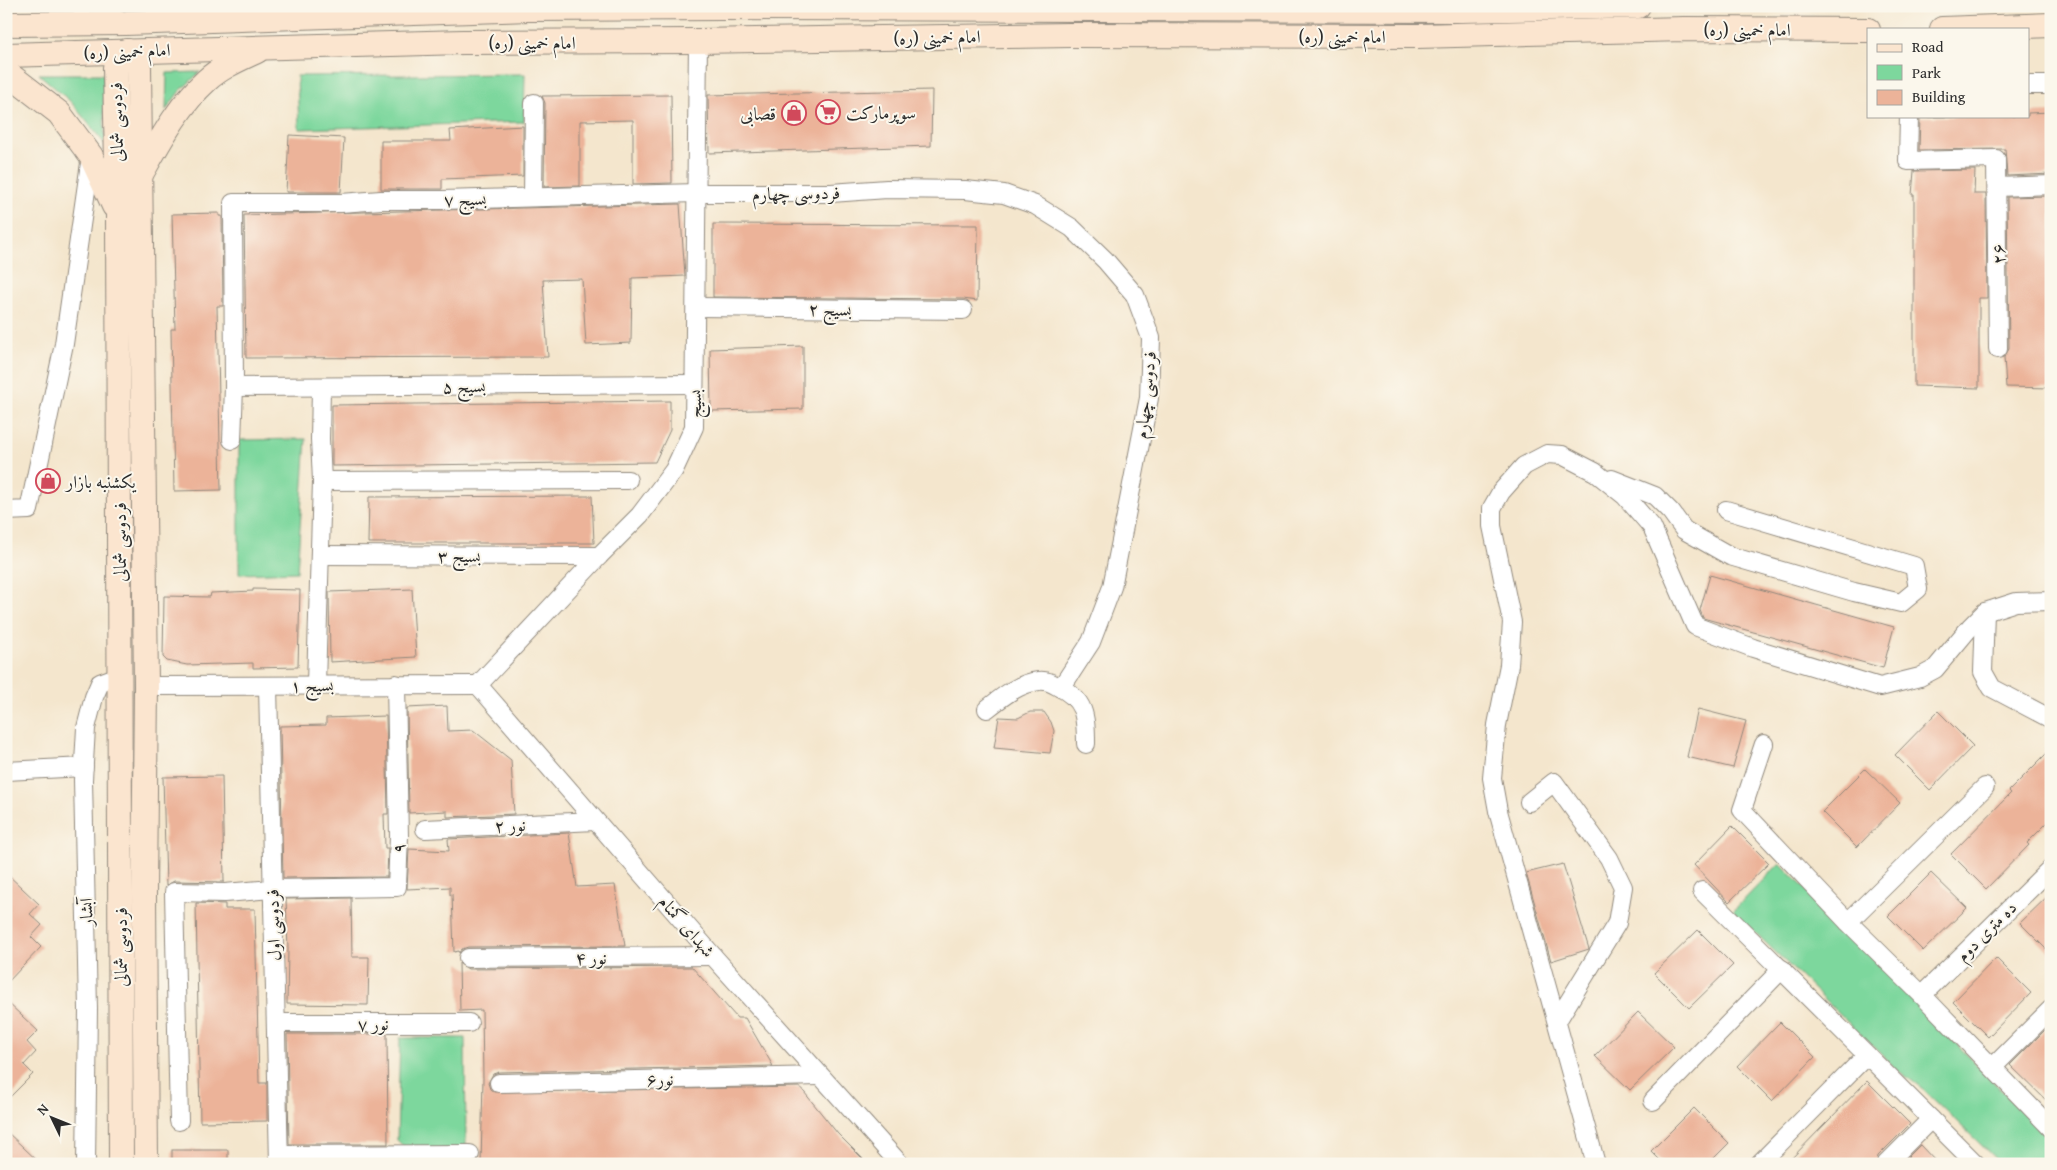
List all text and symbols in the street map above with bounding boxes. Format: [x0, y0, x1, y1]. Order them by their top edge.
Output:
street label: امام خمینی (ره) [1703, 16, 1791, 46]
street label: امام خمینی (ره) [893, 23, 981, 54]
street label: امام خمینی (ره) [1298, 23, 1386, 53]
legend [1867, 28, 2030, 118]
street label: امام خمینی (ره) [488, 29, 576, 59]
street label: امام خمینی (ره) [83, 36, 171, 69]
text: Road [1912, 36, 1943, 57]
text: Park [1912, 62, 1941, 83]
street label: فردوسی شمالی [102, 82, 130, 162]
text: Building [1912, 86, 1966, 107]
supermarket icon: سوپرمارکت [815, 99, 841, 125]
place label: سوپرمارکت [846, 99, 916, 126]
place label: قصابی [740, 100, 776, 127]
shop icon: قصابی [781, 100, 807, 126]
street label: فردوسی چهارم [752, 179, 840, 210]
street label: بسیج ۷ [443, 185, 487, 216]
street label: ۲۶ [1984, 243, 2012, 265]
street label: بسیج ۲ [808, 295, 852, 326]
street label: فردوسی چهارم [1127, 350, 1166, 441]
street label: بسیج ۵ [442, 372, 486, 403]
street label: بسیج [681, 390, 711, 418]
shop icon: یکشنبه بازار [35, 468, 61, 494]
place label: یکشنبه بازار [64, 468, 137, 495]
street label: فردوسی شمالی [106, 502, 133, 582]
street label: بسیج ۳ [437, 542, 481, 572]
street label: بسیج ۱ [290, 671, 334, 702]
street label: نور ۲ [494, 811, 526, 839]
street label: ۹ [384, 842, 412, 854]
street label: فردوسی اول [258, 889, 288, 961]
street label: شهدای گمنام [650, 889, 722, 965]
street label: ده متری دوم [1949, 894, 2025, 970]
street label: آبشار [72, 896, 100, 928]
street label: فردوسی شمالی [107, 907, 134, 987]
street label: نور ۴ [575, 944, 607, 971]
street label: نور ۷ [357, 1010, 389, 1037]
street label: نور۶ [646, 1065, 674, 1093]
north arrow [28, 1092, 78, 1142]
text: N [32, 1098, 53, 1119]

